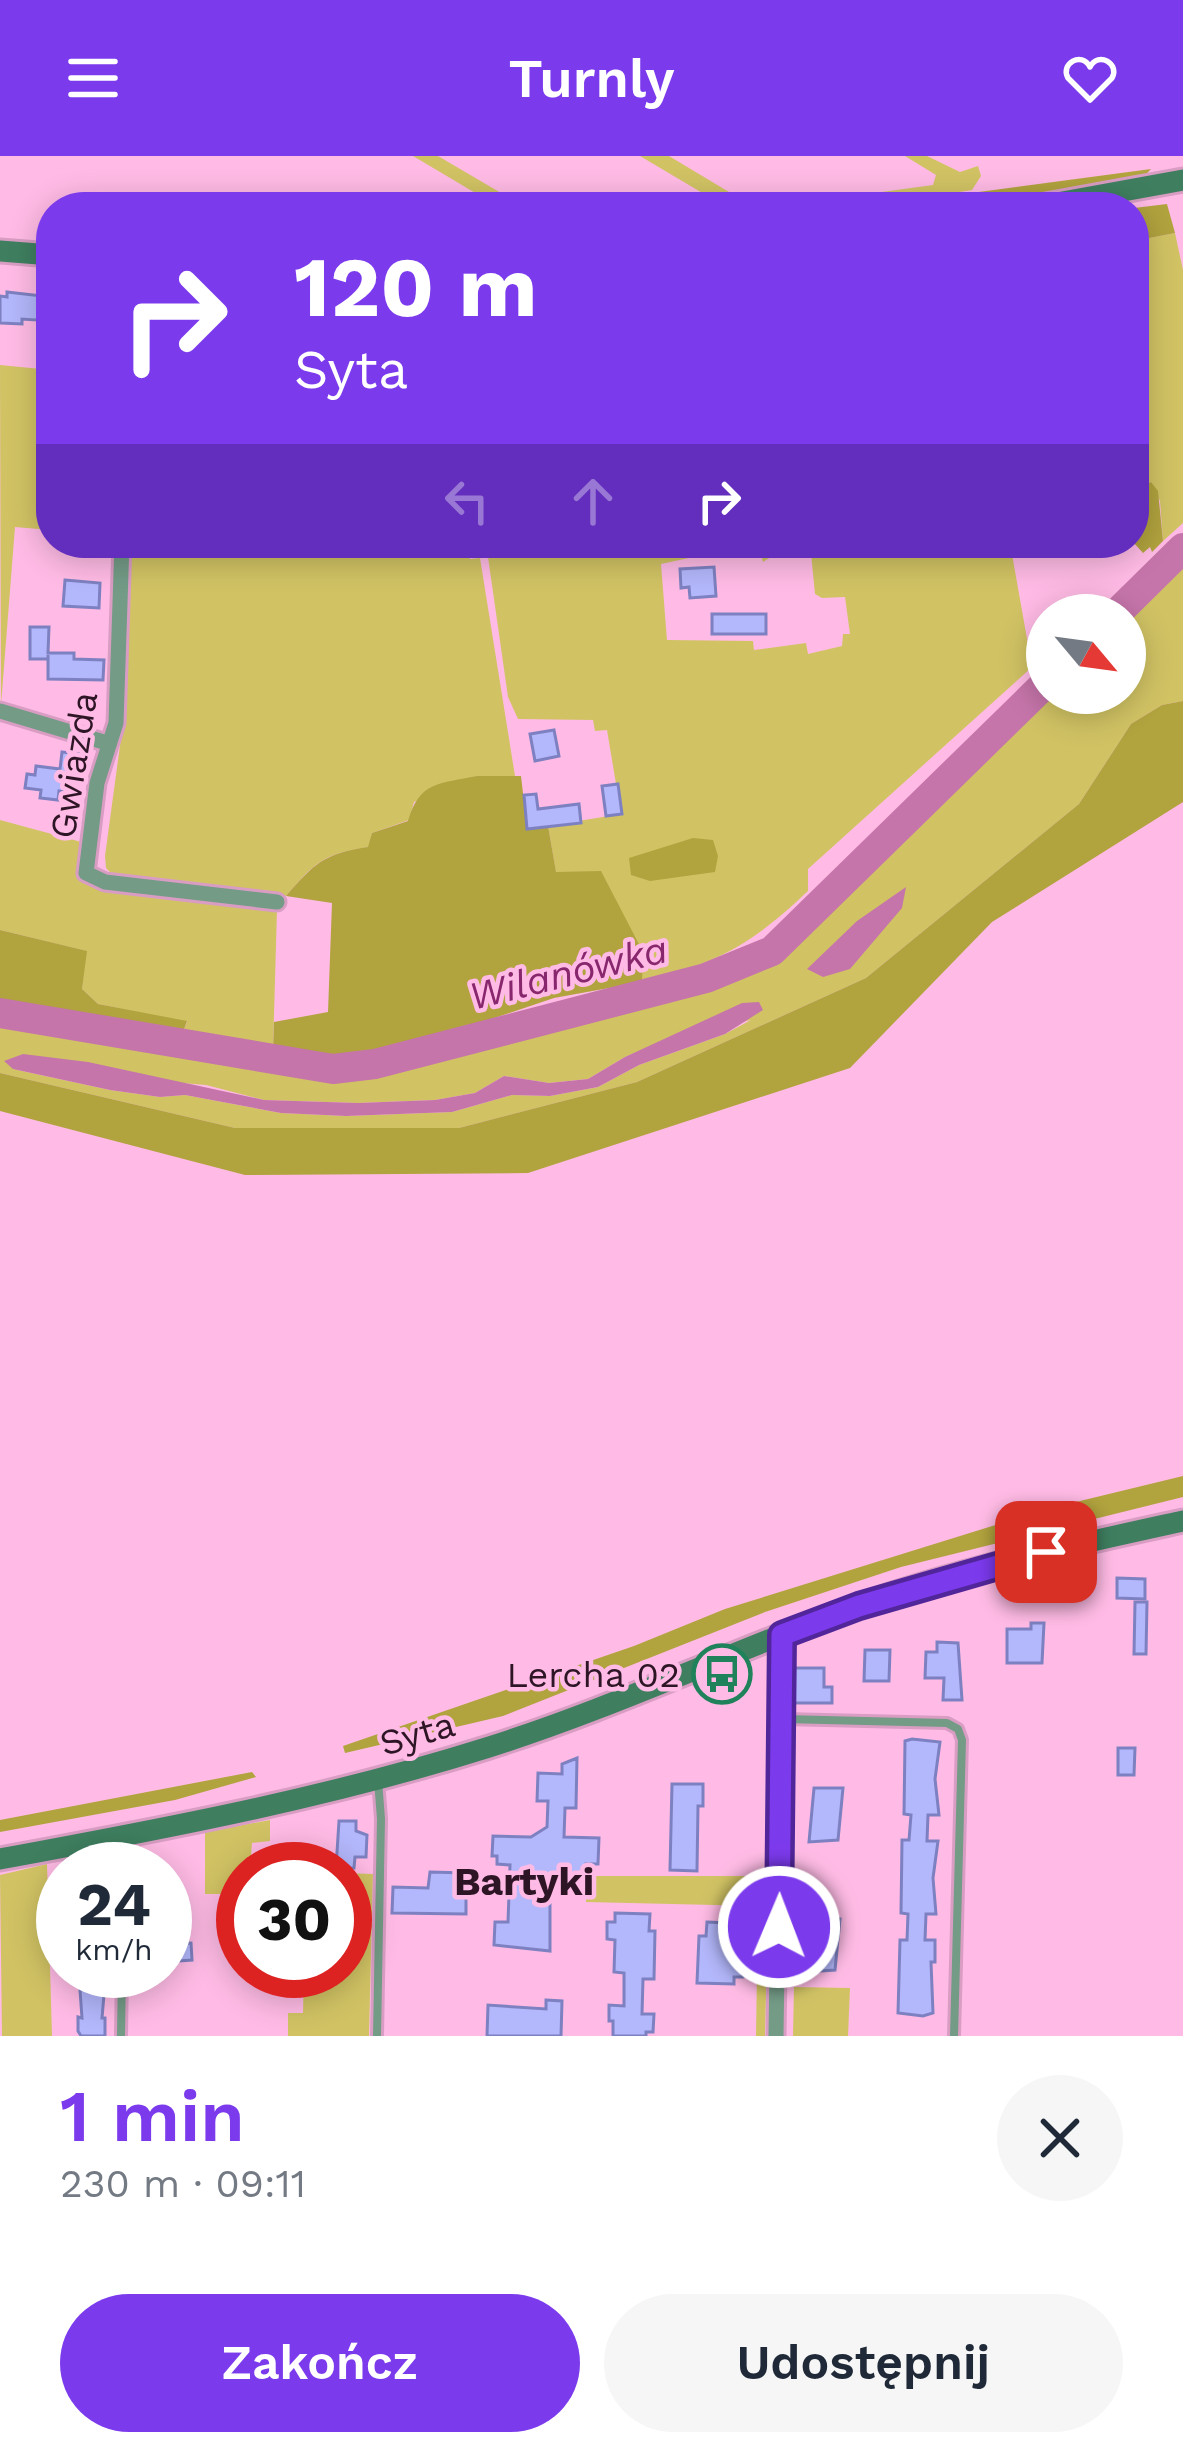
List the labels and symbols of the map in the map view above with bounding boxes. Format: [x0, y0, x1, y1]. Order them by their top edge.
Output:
north arrow [1026, 594, 1146, 714]
street label: Gwiazda [42, 689, 106, 842]
water label: Wilanówka [464, 926, 672, 1019]
pin [995, 1501, 1097, 1603]
bus stop icon: Lercha 02 [691, 1643, 753, 1705]
place label: Lercha 02 [506, 1654, 680, 1696]
street label: Syta [375, 1703, 460, 1765]
speed limit sign: 30 [216, 1842, 372, 1998]
district label: Bartyki [454, 1859, 594, 1904]
position arrow [716, 1864, 842, 1990]

